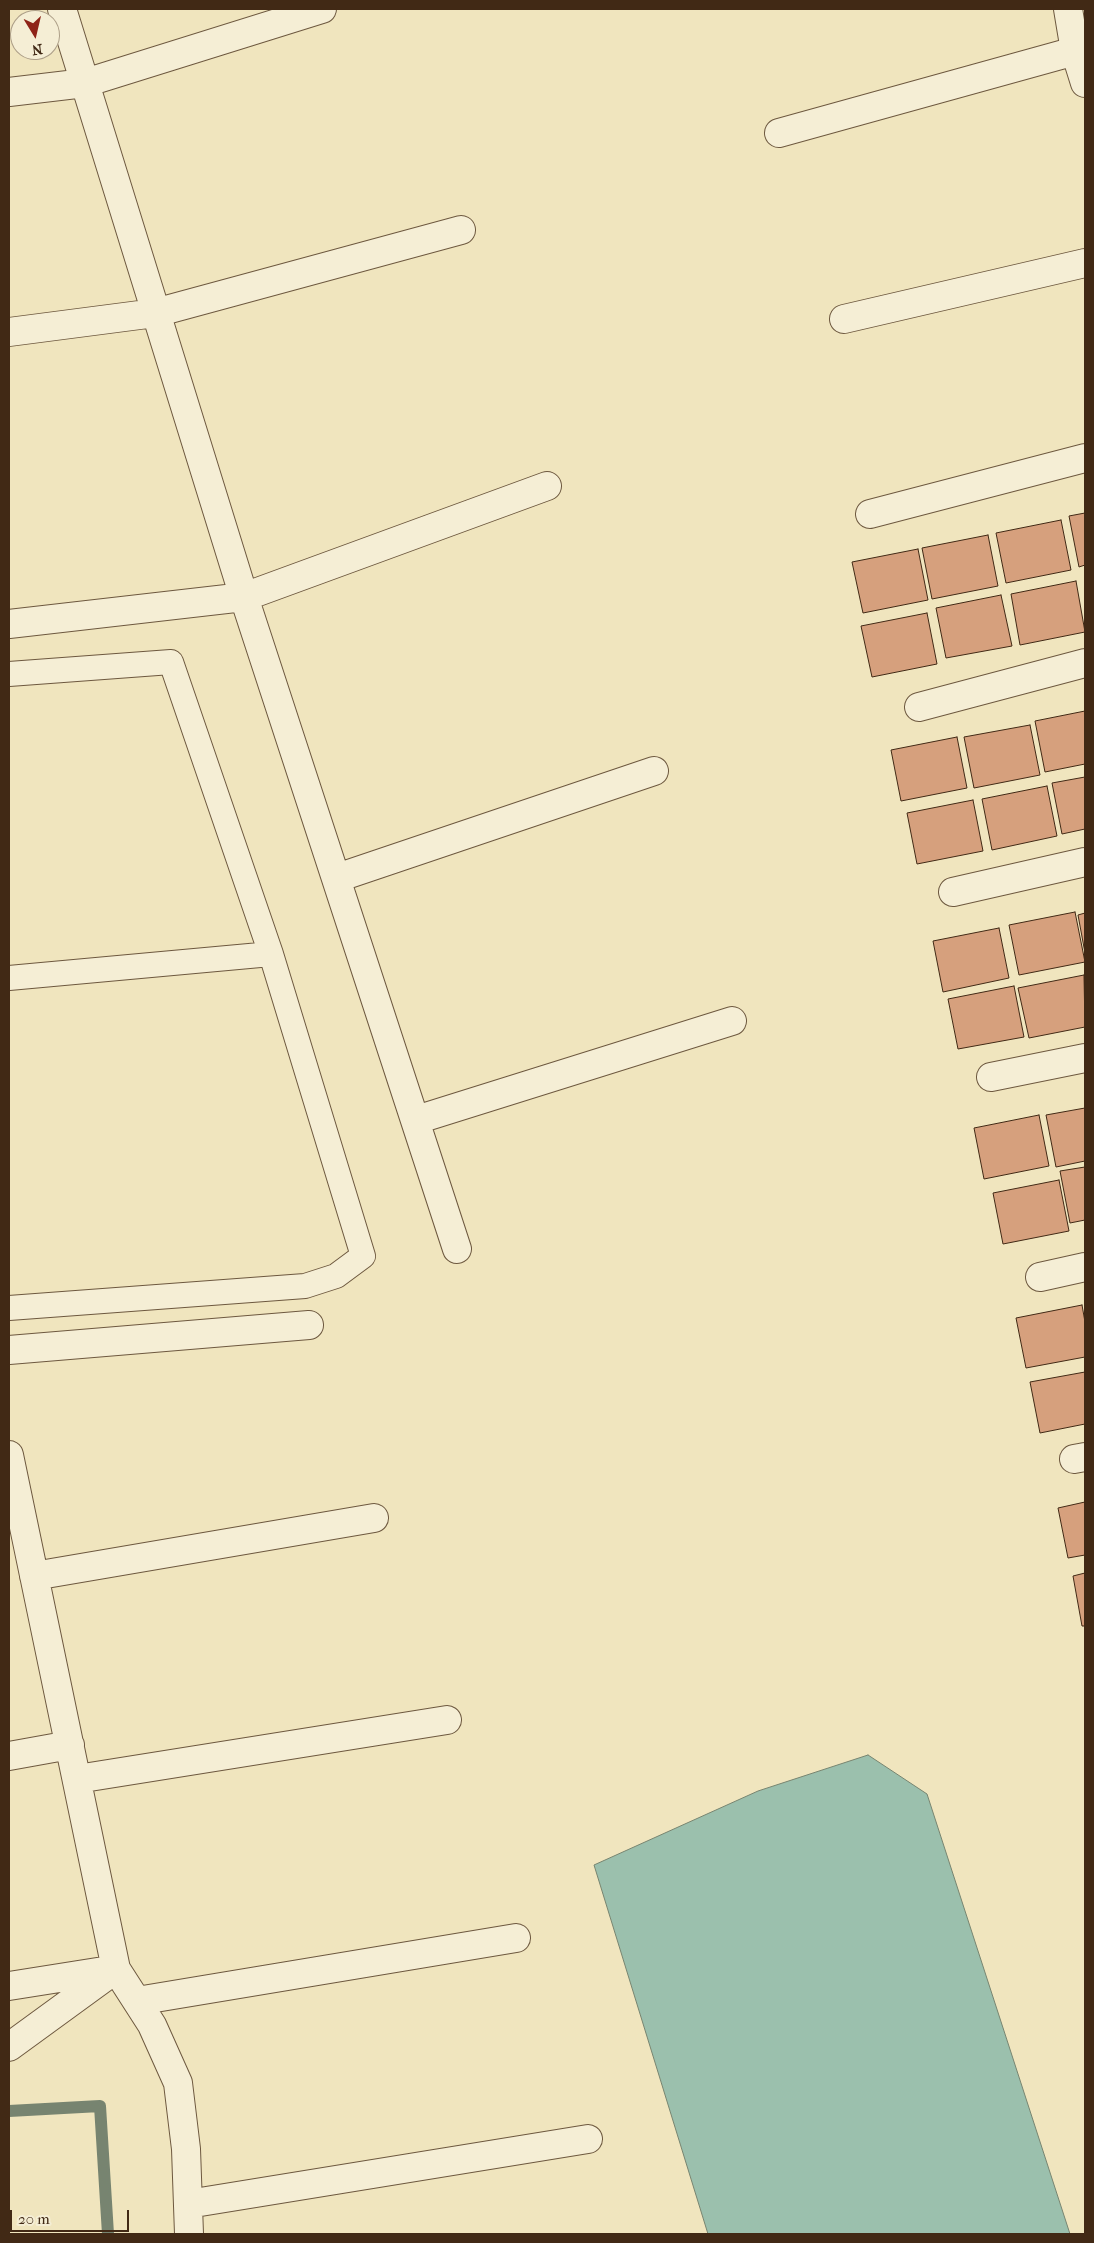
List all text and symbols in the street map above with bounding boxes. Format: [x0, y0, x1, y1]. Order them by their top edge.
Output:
north arrow [10, 10, 60, 60]
text: N [31, 40, 44, 59]
scale bar [12, 2200, 131, 2232]
text: 20 m [18, 2210, 50, 2228]

